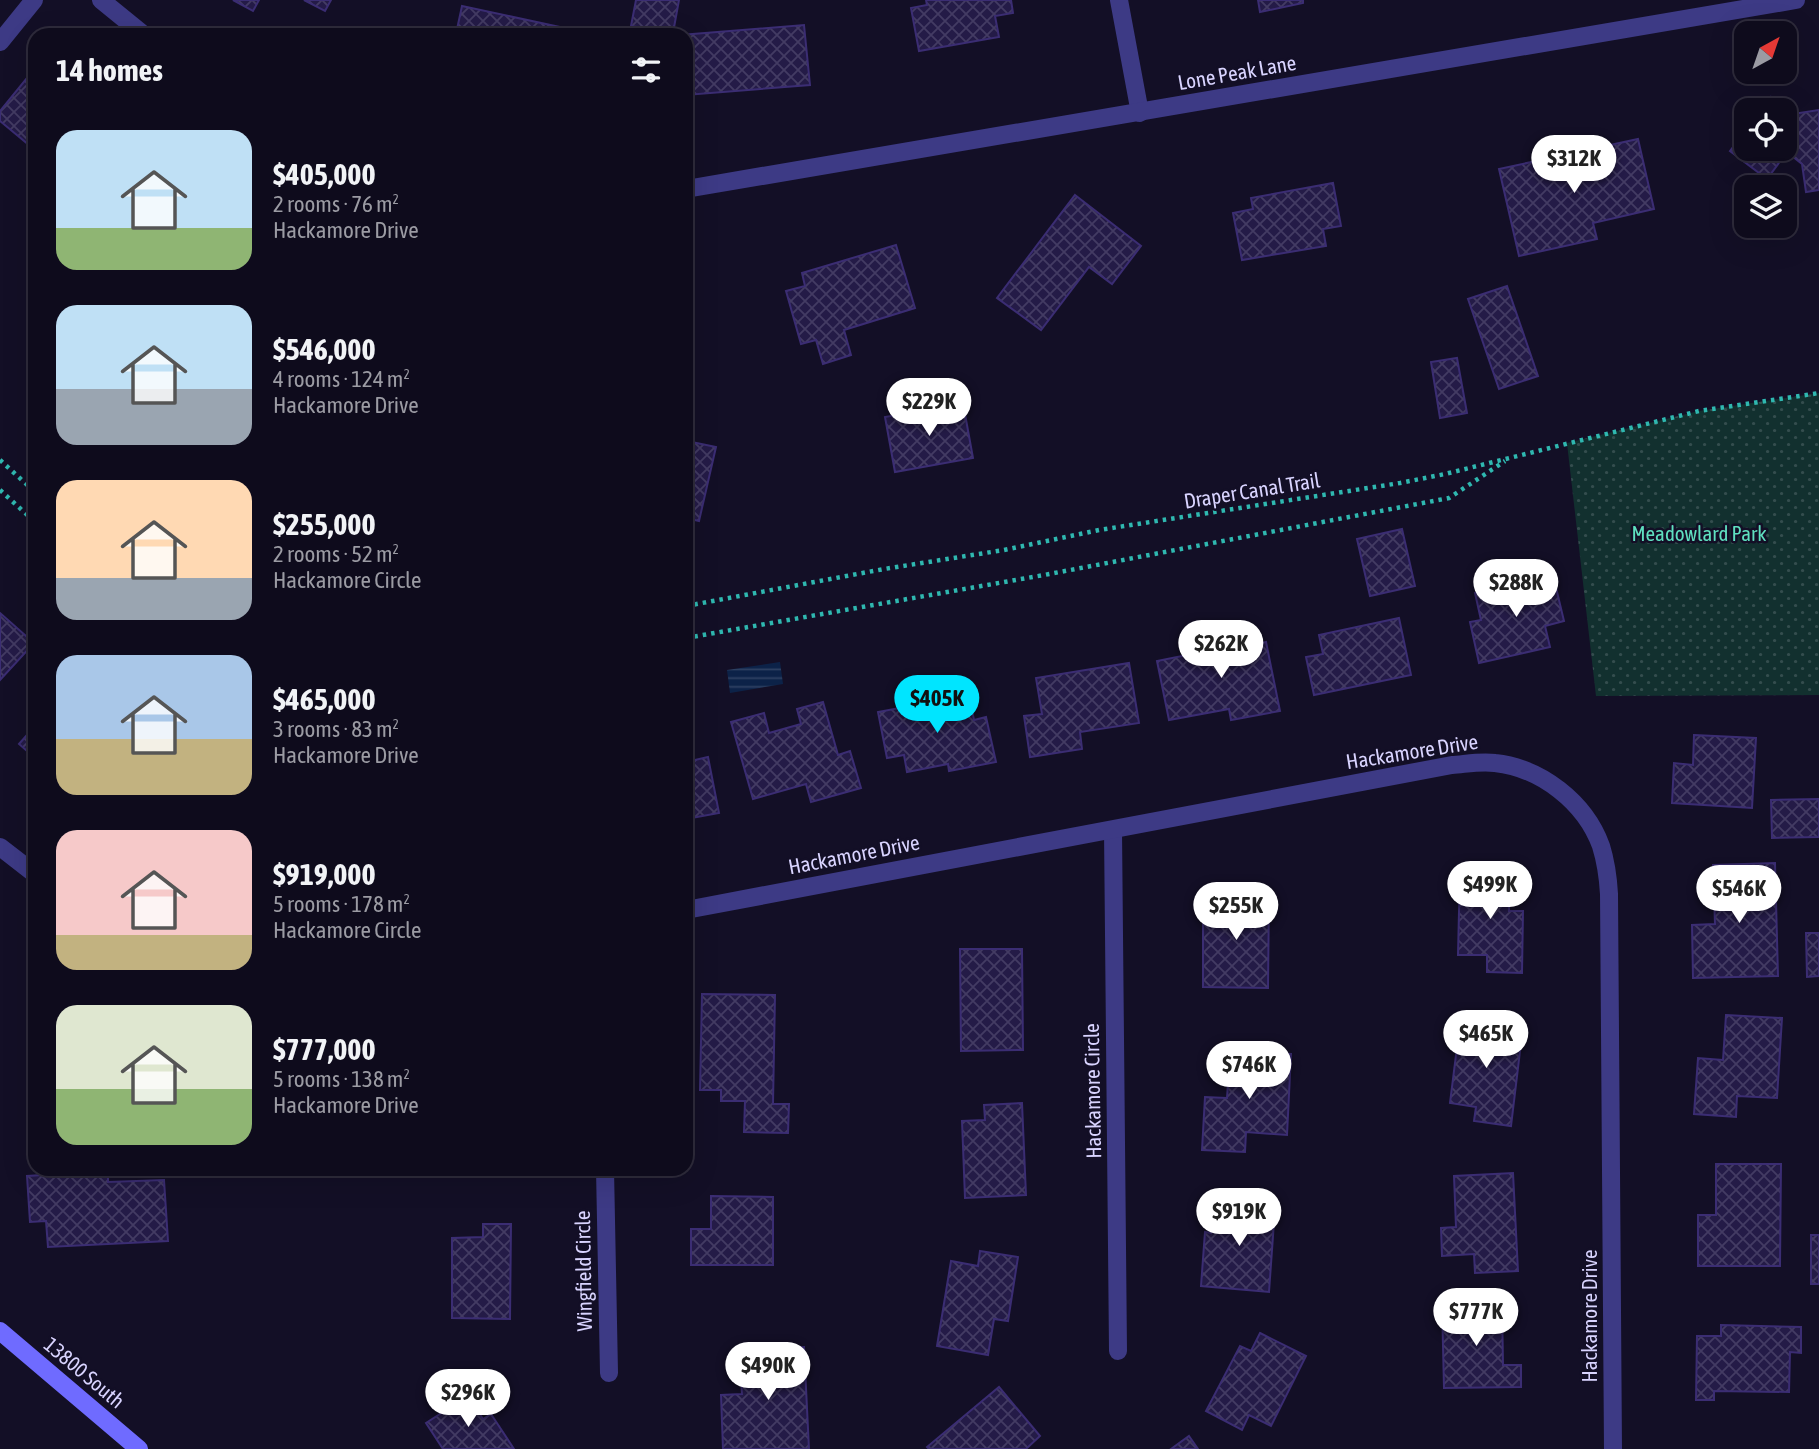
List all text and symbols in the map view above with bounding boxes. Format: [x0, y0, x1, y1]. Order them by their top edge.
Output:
north arrow [1734, 21, 1797, 84]
map controls [1734, 21, 1797, 238]
street label: Lone Peak Lane [1176, 50, 1298, 94]
icon: filters [627, 51, 665, 89]
text: 14 homes [56, 53, 163, 87]
button: locate [1734, 98, 1797, 161]
pin: $312K [1525, 136, 1623, 195]
text: $312K [1547, 145, 1601, 171]
text: $405,000 [273, 157, 376, 191]
icon: home [112, 158, 196, 242]
button: layers [1734, 175, 1797, 238]
text: 2 rooms · 76 m² [273, 191, 399, 217]
text: Hackamore Drive [273, 217, 419, 243]
text: $546,000 [273, 332, 376, 366]
icon: home [112, 333, 196, 417]
text: 4 rooms · 124 m² [273, 366, 410, 392]
pin: $229K [880, 378, 978, 438]
text: $229K [902, 388, 956, 414]
text: Hackamore Drive [273, 392, 419, 418]
street label: Draper Canal Trail [1182, 467, 1322, 513]
text: $255,000 [273, 507, 376, 541]
icon: home [112, 508, 196, 592]
park label: Meadowlard Park [1632, 521, 1766, 545]
text: 2 rooms · 52 m² [273, 541, 399, 567]
pin: $288K [1467, 560, 1565, 619]
text: Hackamore Circle [273, 567, 421, 593]
text: $288K [1489, 569, 1543, 595]
pin: $262K [1172, 620, 1270, 680]
text: $262K [1194, 630, 1248, 656]
pin: $405K [888, 676, 986, 735]
text: $465,000 [273, 682, 376, 716]
icon: home [112, 683, 196, 767]
text: $405K [910, 685, 964, 711]
text: 3 rooms · 83 m² [273, 716, 399, 742]
street label: Hackamore Drive [1344, 729, 1479, 773]
text: Hackamore Drive [273, 742, 419, 768]
street label: Hackamore Drive [786, 830, 921, 878]
text: $919,000 [273, 857, 376, 891]
icon: home [112, 858, 196, 942]
pin: $499K [1441, 862, 1539, 921]
pin: $546K [1690, 866, 1788, 925]
text: $499K [1463, 871, 1517, 897]
text: $546K [1712, 875, 1766, 901]
pin: $255K [1187, 883, 1285, 942]
text: 5 rooms · 178 m² [273, 891, 410, 917]
text: $255K [1209, 892, 1263, 918]
text: Hackamore Circle [273, 917, 421, 943]
pin: $465K [1437, 1010, 1535, 1070]
text: $465K [1459, 1020, 1513, 1046]
street label: Hackamore Circle [1079, 1023, 1105, 1159]
text: $777,000 [273, 1032, 376, 1066]
icon: home [112, 1033, 196, 1117]
pin: $746K [1200, 1042, 1298, 1101]
text: $746K [1222, 1051, 1276, 1077]
text: 5 rooms · 138 m² [273, 1066, 410, 1092]
text: Hackamore Drive [273, 1092, 419, 1118]
pin: $919K [1190, 1188, 1288, 1248]
text: $919K [1212, 1198, 1266, 1224]
street label: Wingfield Circle [570, 1210, 596, 1332]
street label: Hackamore Drive [1577, 1249, 1601, 1383]
pin: $777K [1427, 1288, 1525, 1348]
text: $777K [1449, 1298, 1503, 1324]
street label: 13800 South [40, 1332, 130, 1413]
pin: $490K [719, 1342, 817, 1402]
text: $490K [741, 1352, 795, 1378]
pin: $296K [419, 1370, 517, 1429]
text: $296K [441, 1379, 495, 1405]

